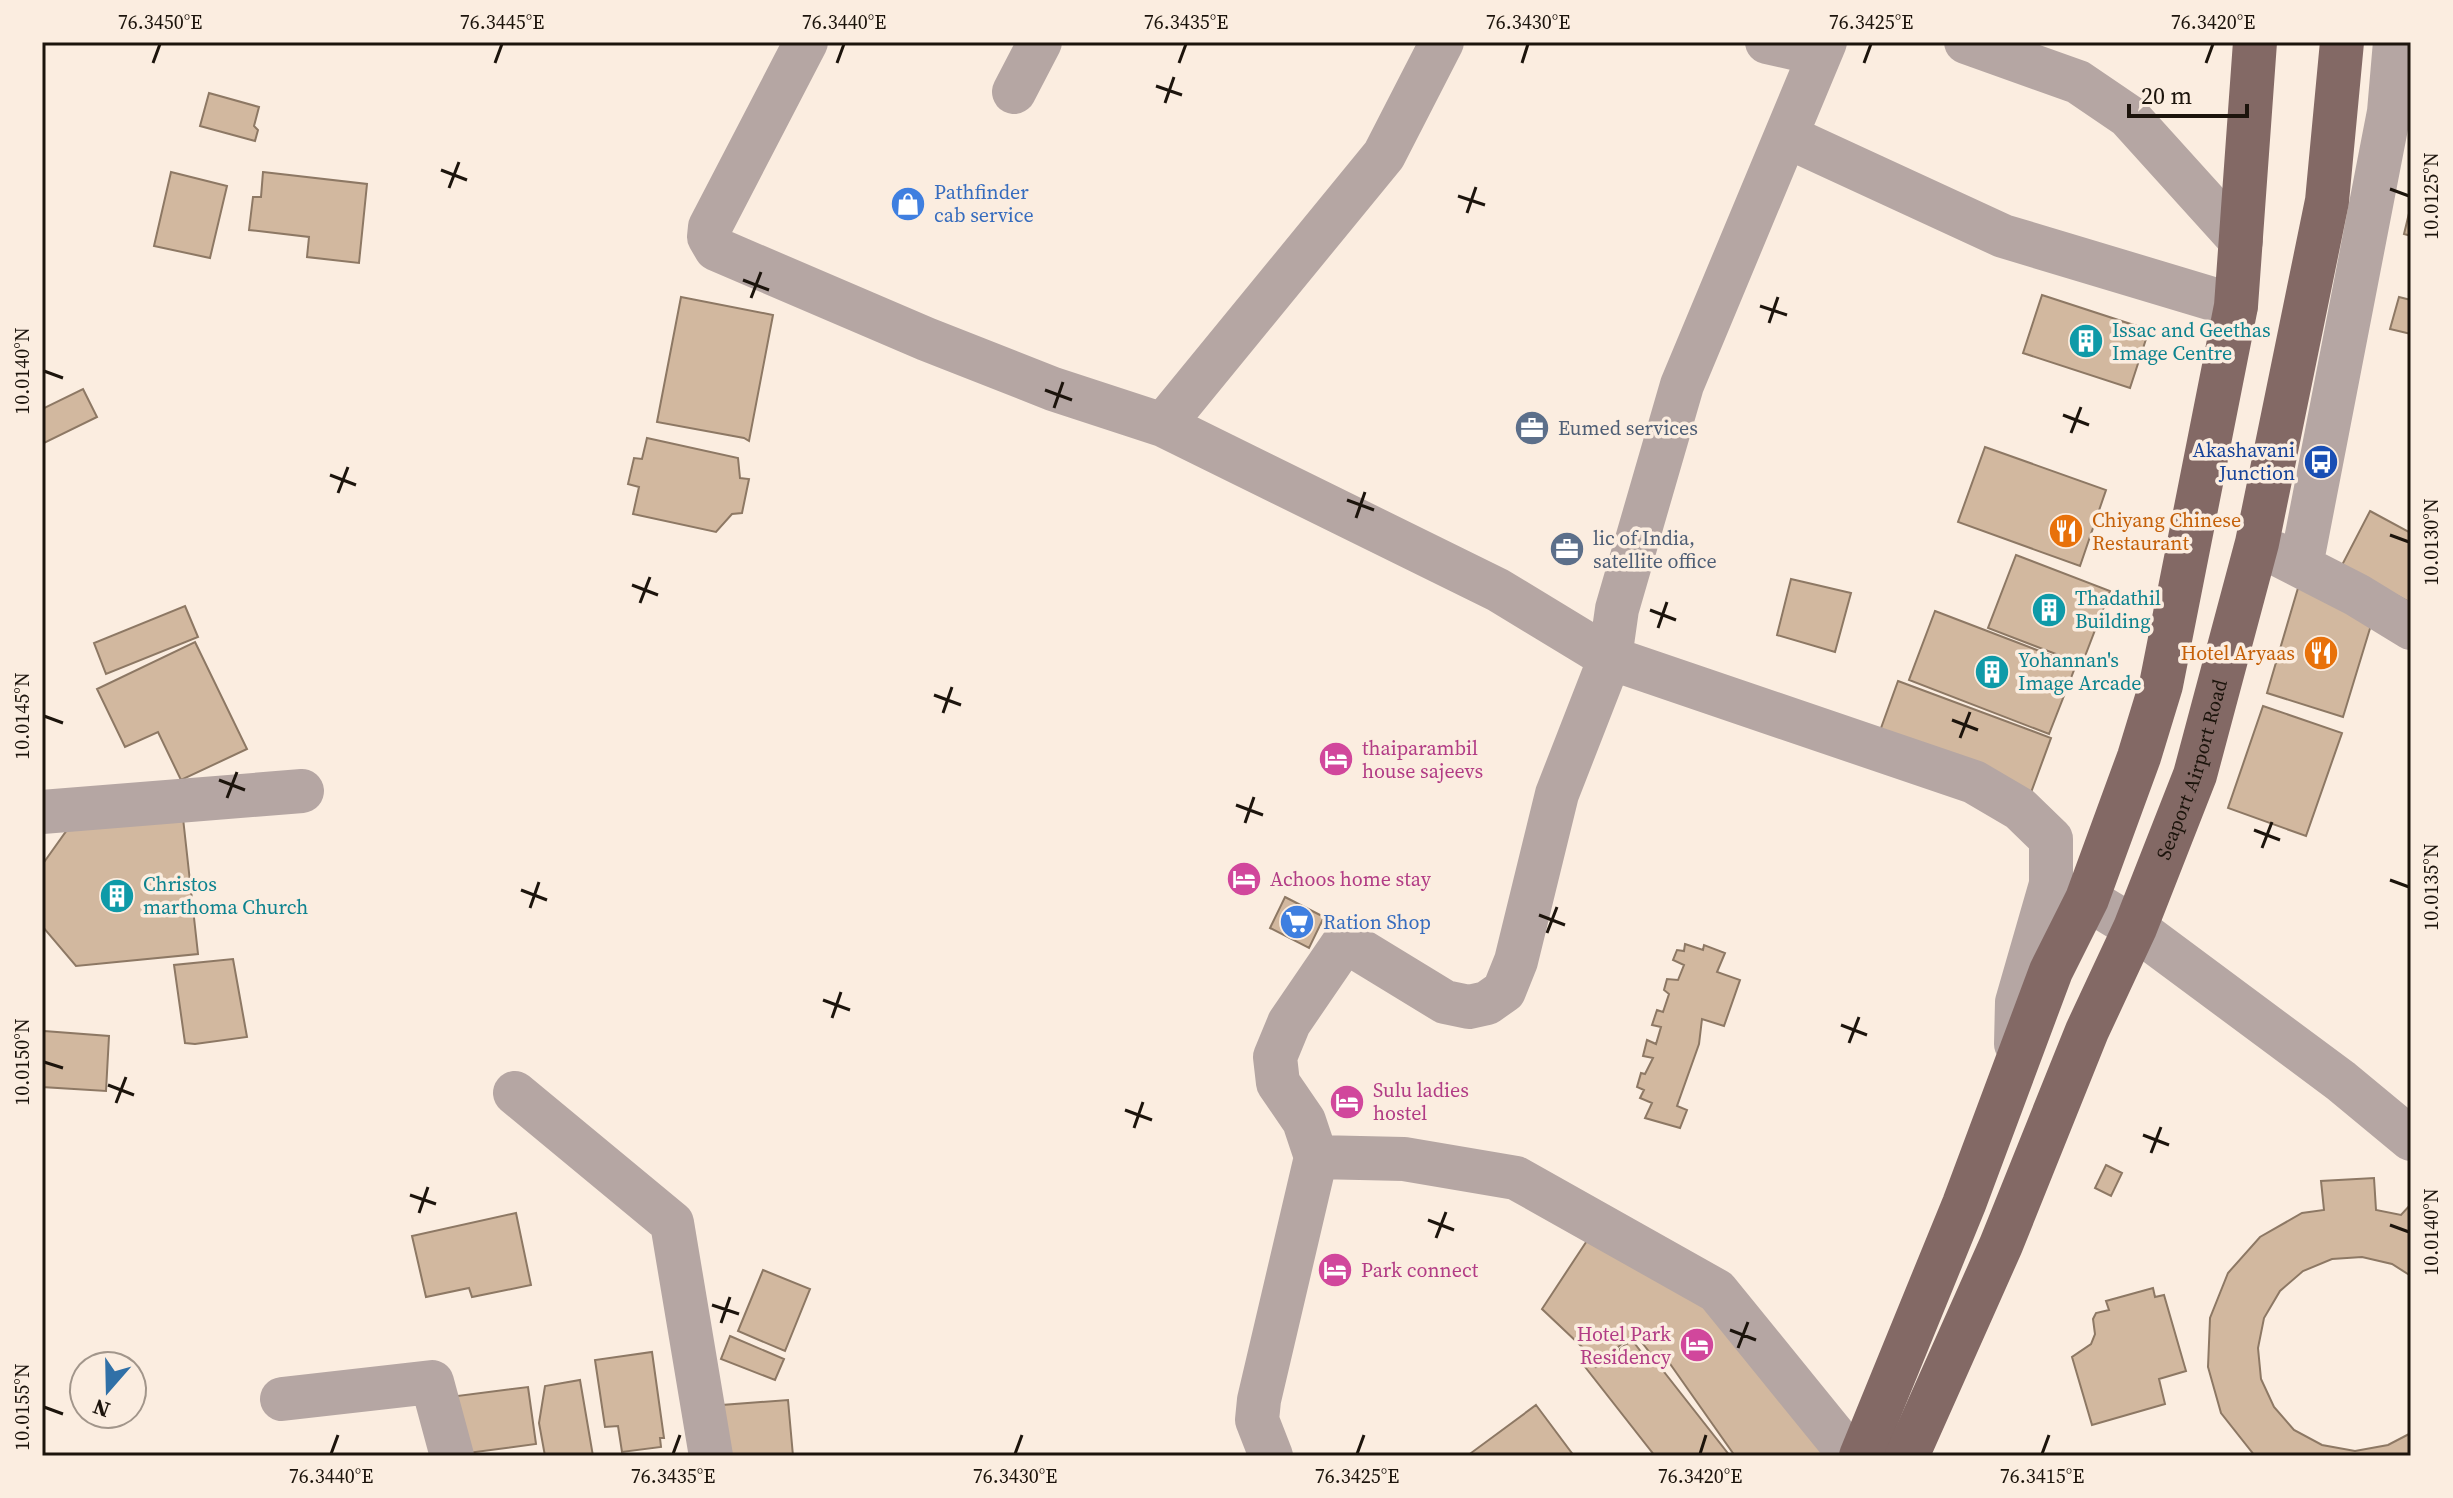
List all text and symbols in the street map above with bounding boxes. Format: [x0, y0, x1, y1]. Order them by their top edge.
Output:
text: 76.3450°E [118, 8, 202, 36]
text: 76.3445°E [460, 8, 544, 36]
text: 76.3440°E [802, 8, 886, 36]
text: 76.3435°E [1144, 8, 1228, 36]
text: 76.3430°E [1486, 8, 1570, 36]
text: 76.3425°E [1829, 8, 1913, 36]
text: 76.3420°E [2171, 8, 2255, 36]
scale bar [2129, 68, 2247, 118]
text: 20 m [2141, 79, 2192, 112]
text: 10.0125°N [2417, 152, 2445, 240]
place label: Pathfinder cab service [934, 178, 1034, 229]
shop icon: Pathfinder cab service [889, 185, 927, 223]
place label: Issac and Geethas Image Centre [2112, 316, 2271, 367]
building icon: Issac and Geethas Image Centre [2067, 322, 2105, 360]
text: 10.0140°N [8, 327, 36, 415]
office icon: Eumed services [1513, 409, 1551, 447]
place label: Eumed services [1558, 414, 1698, 442]
place label: Akashavani Junction [2192, 436, 2295, 487]
bus stop icon: Akashavani Junction [2302, 443, 2340, 481]
text: 10.0130°N [2417, 498, 2445, 586]
place label: Chiyang Chinese Restaurant [2092, 506, 2241, 557]
restaurant icon: Chiyang Chinese Restaurant [2047, 512, 2085, 550]
place label: lic of India, satellite office [1593, 524, 1717, 575]
office icon: lic of India, satellite office [1548, 530, 1586, 568]
place label: Thadathil Building [2075, 584, 2161, 635]
building icon: Thadathil Building [2030, 591, 2068, 629]
restaurant icon: Hotel Aryaas [2302, 634, 2340, 672]
place label: Hotel Aryaas [2181, 639, 2295, 667]
place label: Yohannan's Image Arcade [2018, 646, 2141, 697]
building icon: Yohannan's Image Arcade [1973, 653, 2011, 691]
text: 10.0145°N [8, 672, 36, 760]
street label: Seaport Airport Road [2149, 675, 2234, 864]
place label: thaiparambil house sajeevs [1362, 734, 1483, 785]
hotel icon: thaiparambil house sajeevs [1317, 740, 1355, 778]
text: 10.0135°N [2417, 843, 2445, 931]
hotel icon: Achoos home stay [1225, 860, 1263, 898]
place label: Achoos home stay [1270, 865, 1432, 893]
place label: Christos marthoma Church [143, 870, 308, 921]
building icon: Christos marthoma Church [98, 877, 136, 915]
supermarket icon: Ration Shop [1278, 903, 1316, 941]
place label: Ration Shop [1323, 908, 1431, 936]
text: 10.0150°N [8, 1018, 36, 1106]
place label: Sulu ladies hostel [1373, 1076, 1469, 1127]
hotel icon: Sulu ladies hostel [1328, 1083, 1366, 1121]
text: 10.0140°N [2417, 1188, 2445, 1276]
hotel icon: Park connect [1316, 1251, 1354, 1289]
place label: Park connect [1361, 1256, 1479, 1284]
place label: Hotel Park Residency [1577, 1320, 1672, 1371]
hotel icon: Hotel Park Residency [1678, 1326, 1716, 1364]
north arrow [68, 1350, 148, 1430]
text: 10.0155°N [8, 1363, 36, 1451]
text: N [88, 1392, 114, 1426]
text: 76.3440°E [289, 1462, 373, 1490]
text: 76.3435°E [631, 1462, 715, 1490]
text: 76.3430°E [973, 1462, 1057, 1490]
text: 76.3425°E [1315, 1462, 1399, 1490]
text: 76.3420°E [1658, 1462, 1742, 1490]
text: 76.3415°E [2000, 1462, 2084, 1490]

